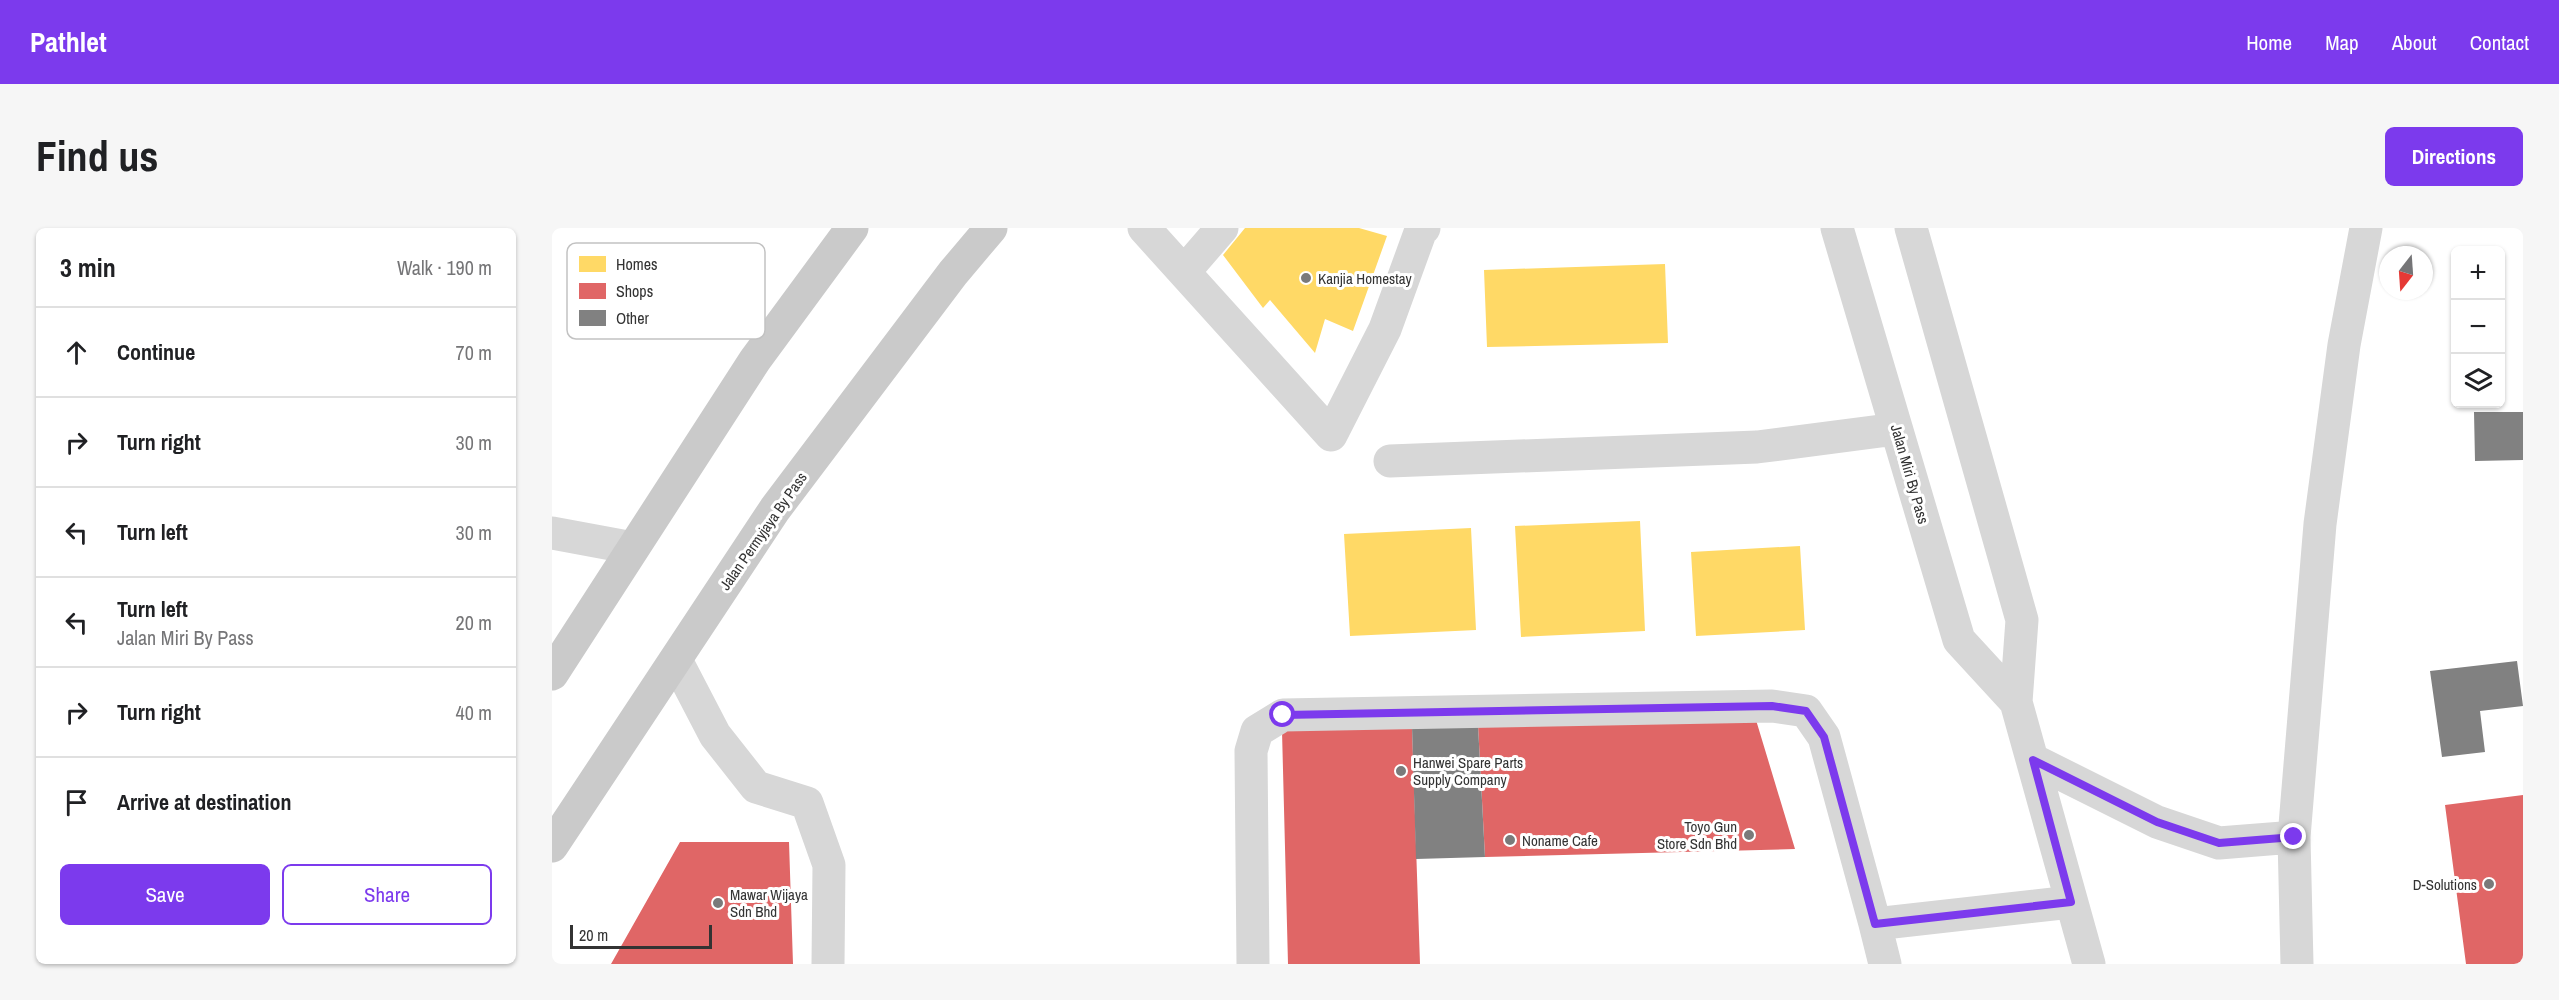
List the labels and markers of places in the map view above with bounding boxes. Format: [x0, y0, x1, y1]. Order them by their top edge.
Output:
place label: Kanjia Homestay [1318, 268, 1413, 289]
marker: Kanjia Homestay [1299, 271, 1313, 285]
place label: Hanwei Spare Parts Supply Company [1413, 752, 1523, 790]
marker: Hanwei Spare Parts Supply Company [1394, 764, 1408, 778]
place label: Toyo Gun Store Sdn Bhd [1657, 816, 1737, 854]
marker: Toyo Gun Store Sdn Bhd [1742, 828, 1756, 842]
place label: Noname Cafe [1522, 830, 1598, 851]
marker: Noname Cafe [1503, 833, 1517, 847]
place label: D-Solutions [2413, 874, 2477, 895]
marker: D-Solutions [2482, 877, 2496, 891]
place label: Mawar Wijaya Sdn Bhd [730, 884, 808, 922]
marker: Mawar Wijaya Sdn Bhd [711, 896, 725, 910]

